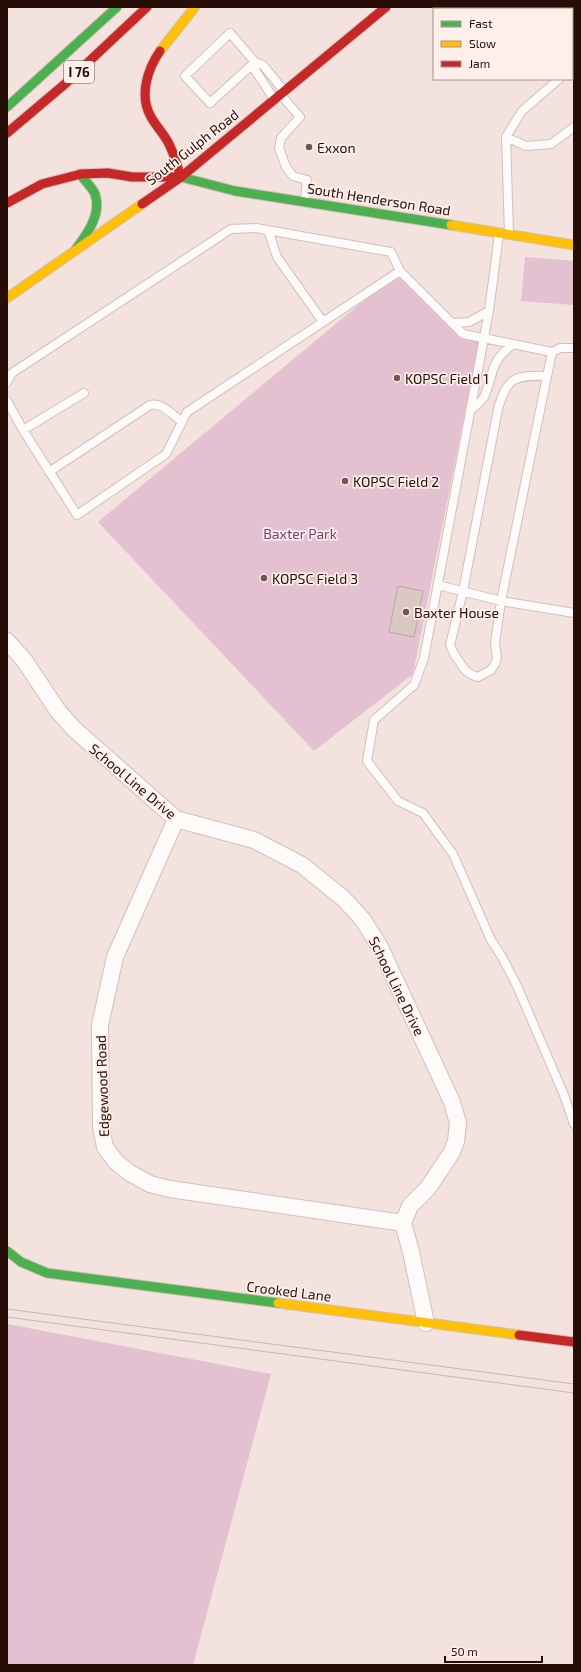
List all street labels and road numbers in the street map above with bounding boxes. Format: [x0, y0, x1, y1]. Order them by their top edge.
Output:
road number: I 76 [64, 61, 94, 83]
street label: South Gulph Road [142, 106, 242, 188]
street label: South Henderson Road [306, 179, 452, 219]
street label: School Line Drive [86, 740, 180, 822]
street label: School Line Drive [366, 934, 428, 1038]
street label: Edgewood Road [92, 1035, 112, 1137]
street label: Crooked Lane [246, 1277, 332, 1305]

